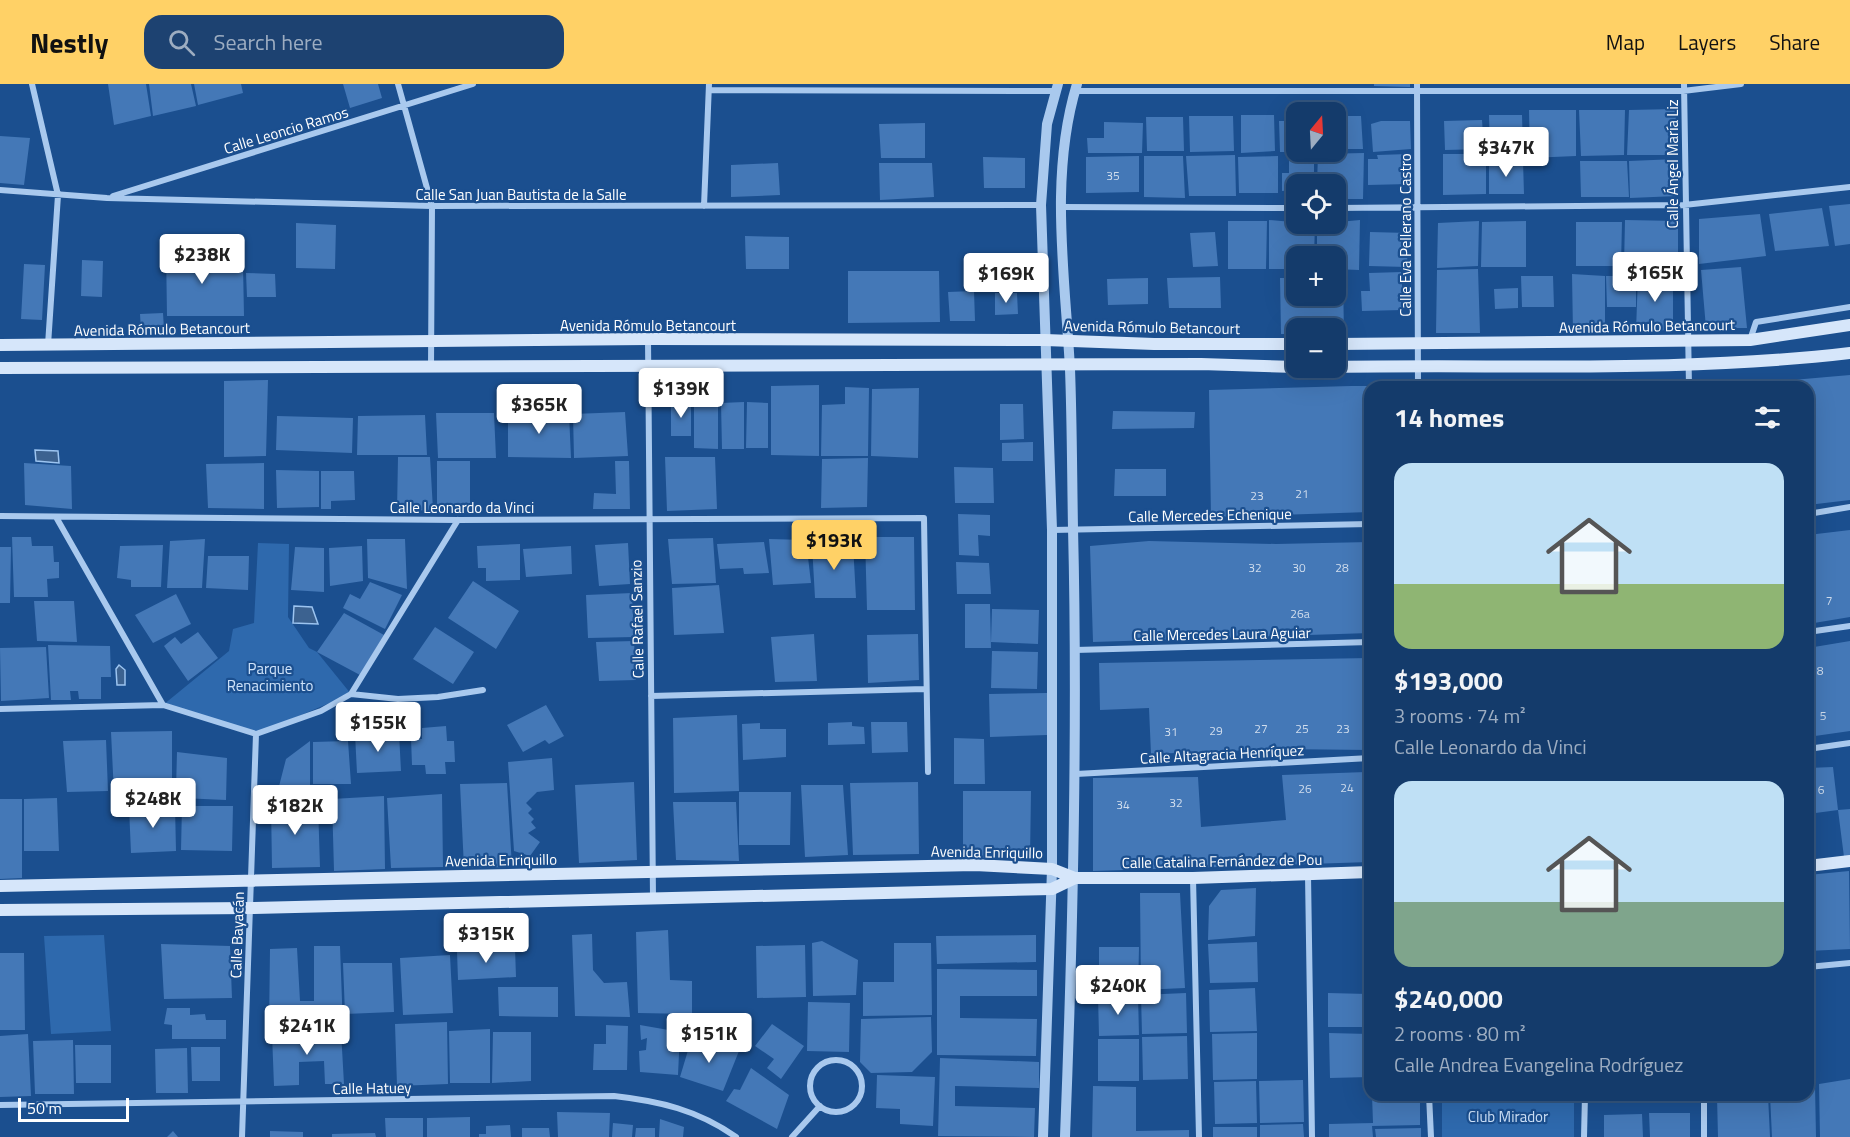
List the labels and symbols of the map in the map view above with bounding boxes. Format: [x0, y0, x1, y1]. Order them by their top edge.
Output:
street label: Calle Ángel María Liz [1661, 99, 1684, 229]
street label: Calle Leoncio Ramos [221, 100, 351, 160]
north arrow [1286, 102, 1346, 162]
pin: $347K [1464, 127, 1548, 178]
street label: Calle Eva Pellerano Castro [1394, 153, 1417, 317]
house number: 35 [1106, 166, 1120, 185]
street label: Calle San Juan Bautista de la Salle [415, 183, 627, 206]
pin: $238K [160, 234, 244, 285]
pin: $165K [1613, 252, 1697, 303]
pin: $169K [964, 253, 1048, 304]
street label: Avenida Rómulo Betancourt [1559, 313, 1736, 339]
street label: Avenida Rómulo Betancourt [560, 314, 737, 337]
street label: Avenida Rómulo Betancourt [1064, 314, 1241, 340]
street label: Avenida Rómulo Betancourt [74, 316, 251, 342]
pin: $139K [639, 368, 723, 419]
pin: $365K [497, 384, 581, 435]
house number: 21 [1295, 484, 1309, 503]
house number: 23 [1250, 486, 1264, 505]
street label: Calle Leonardo da Vinci [390, 496, 534, 519]
street label: Calle Mercedes Echenique [1128, 502, 1292, 528]
pin: $193K [792, 520, 876, 571]
house number: 32 [1248, 558, 1262, 577]
house number: 30 [1292, 558, 1306, 577]
house number: 28 [1335, 558, 1349, 577]
street label: Calle Rafael Sanzio [624, 559, 650, 679]
house number: 7 [1826, 591, 1832, 610]
house number: 26a [1290, 604, 1310, 623]
street label: Calle Mercedes Laura Aguiar [1133, 621, 1311, 647]
park label: Parque Renacimiento [227, 657, 313, 697]
house number: 8 [1817, 661, 1824, 680]
pin: $155K [336, 702, 420, 753]
house number: 5 [1820, 706, 1827, 725]
house number: 27 [1254, 719, 1268, 738]
house number: 25 [1295, 719, 1309, 738]
house number: 23 [1336, 719, 1350, 738]
house number: 29 [1209, 721, 1223, 740]
house number: 31 [1164, 722, 1178, 741]
street label: Calle Altagracia Henríquez [1139, 738, 1305, 770]
pin: $248K [111, 778, 195, 829]
house number: 24 [1340, 778, 1354, 797]
house number: 26 [1298, 779, 1312, 798]
house number: 6 [1818, 780, 1825, 799]
pin: $182K [253, 785, 337, 836]
house number: 32 [1169, 793, 1183, 812]
house number: 34 [1116, 795, 1130, 814]
street label: Avenida Enriquillo [931, 840, 1043, 864]
street label: Avenida Enriquillo [445, 848, 557, 872]
street label: Calle Catalina Fernández de Pou [1121, 848, 1323, 874]
street label: Calle Bayacán [224, 891, 250, 979]
pin: $315K [444, 913, 528, 964]
pin: $240K [1076, 965, 1160, 1016]
pin: $241K [265, 1005, 349, 1056]
pin: $151K [667, 1013, 751, 1064]
street label: Calle Hatuey [332, 1076, 412, 1100]
scale bar [18, 1095, 129, 1122]
park label: Club Mirador [1468, 1105, 1548, 1128]

